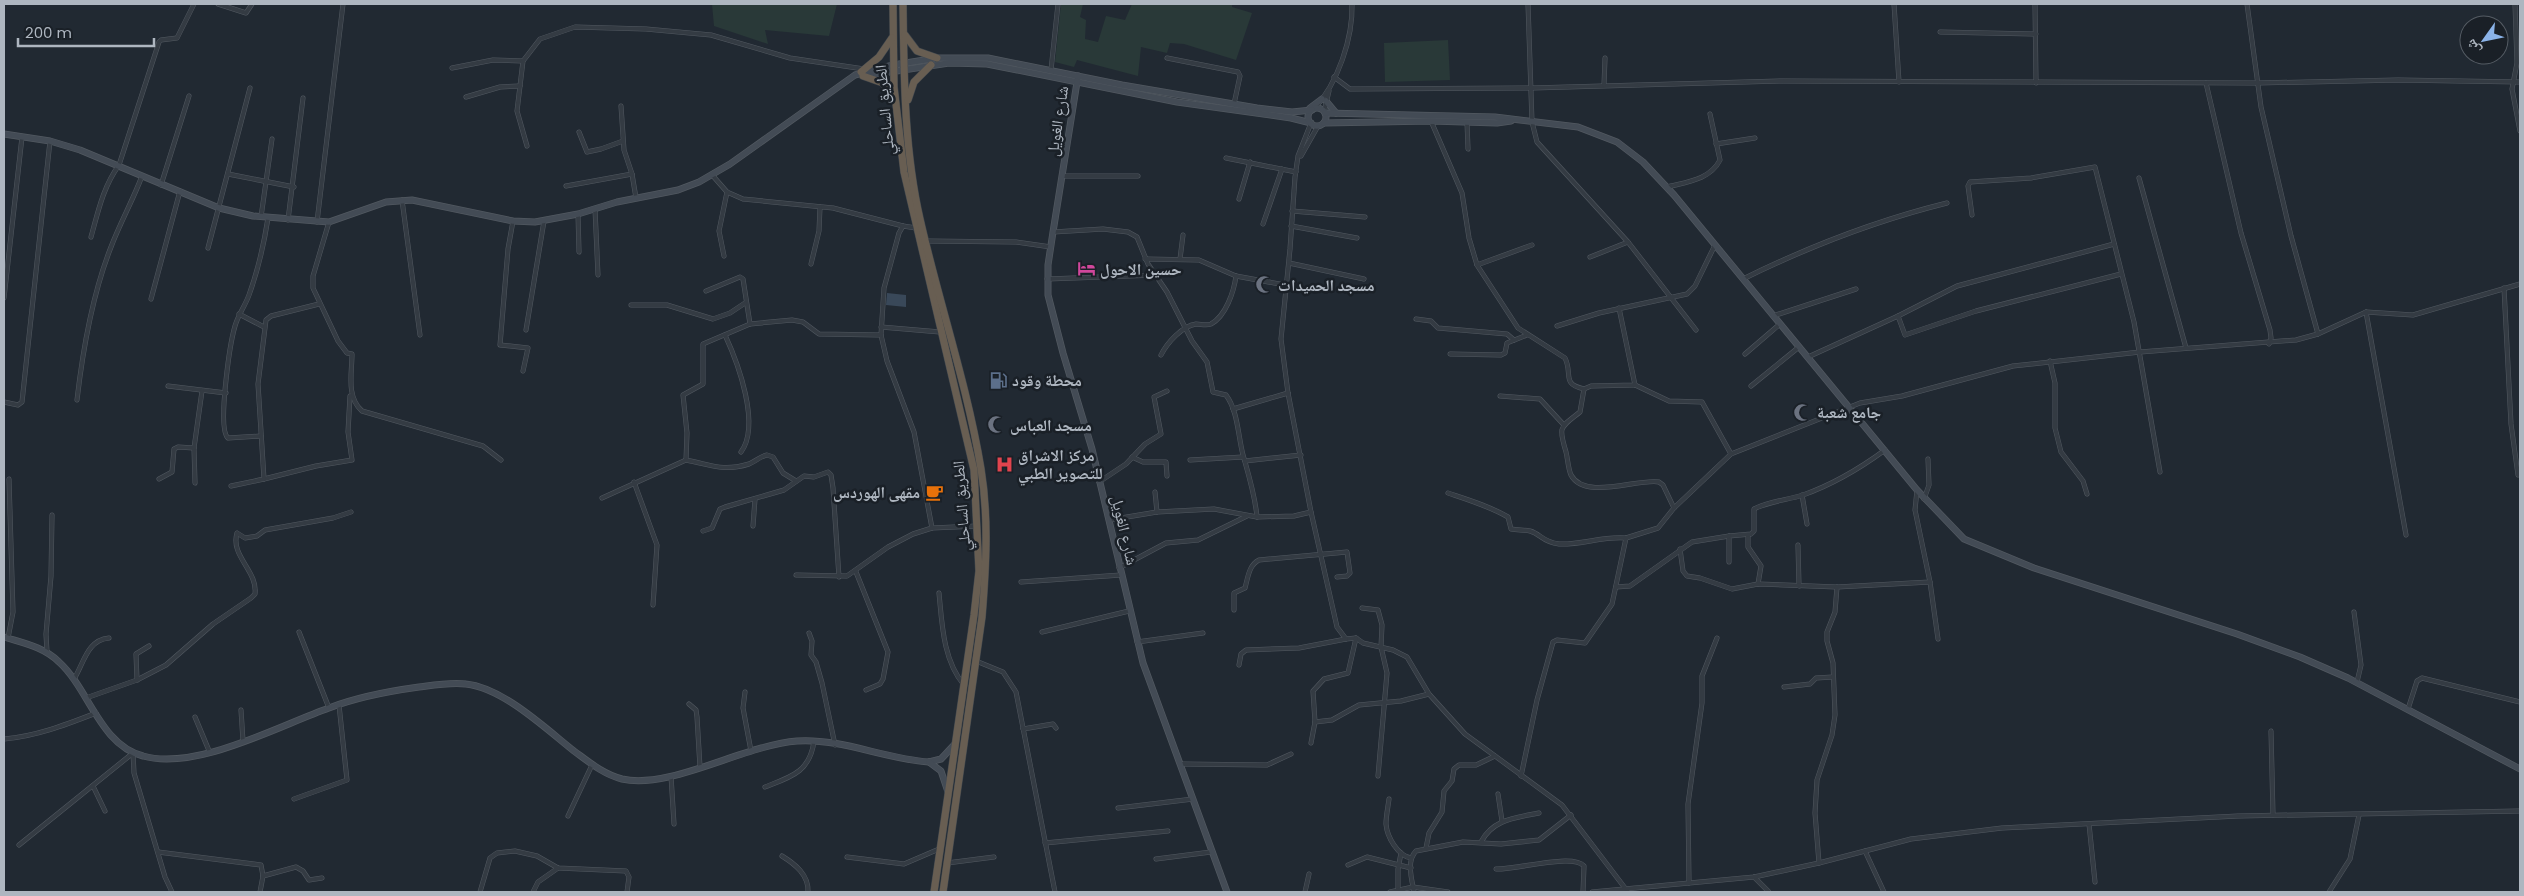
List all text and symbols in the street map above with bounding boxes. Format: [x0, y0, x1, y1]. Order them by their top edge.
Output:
scale bar [18, 15, 154, 47]
north arrow [2459, 15, 2509, 65]
text: 200 m [25, 22, 72, 43]
text: ش [2461, 35, 2486, 59]
street label: الطريق الساحلي [869, 64, 901, 156]
street label: شارع الغويل [1041, 84, 1074, 158]
place label: حسين الاحول [1100, 258, 1182, 281]
hotel icon: حسين الاحول [1076, 259, 1096, 279]
place label: مسجد الحميدات [1278, 274, 1374, 297]
mosque icon: مسجد الحميدات [1254, 275, 1274, 295]
place label: محطة وقود [1012, 369, 1082, 392]
fuel station icon: محطة وقود [988, 370, 1008, 390]
place label: جامع شعبة [1817, 401, 1881, 424]
mosque icon: جامع شعبة [1793, 402, 1813, 422]
place label: مسجد العباس [1010, 414, 1092, 437]
mosque icon: مسجد العباس [986, 415, 1006, 435]
place label: مركز الاشراق للتصوير الطبي [1018, 444, 1103, 486]
hospital icon: مركز الاشراق للتصوير الطبي [994, 454, 1014, 474]
street label: الطريق الساحلي [947, 460, 977, 552]
place label: مقهى الهوردس [833, 481, 920, 504]
cafe icon: مقهى الهوردس [924, 482, 944, 502]
street label: شارع الغويل [1105, 493, 1144, 567]

